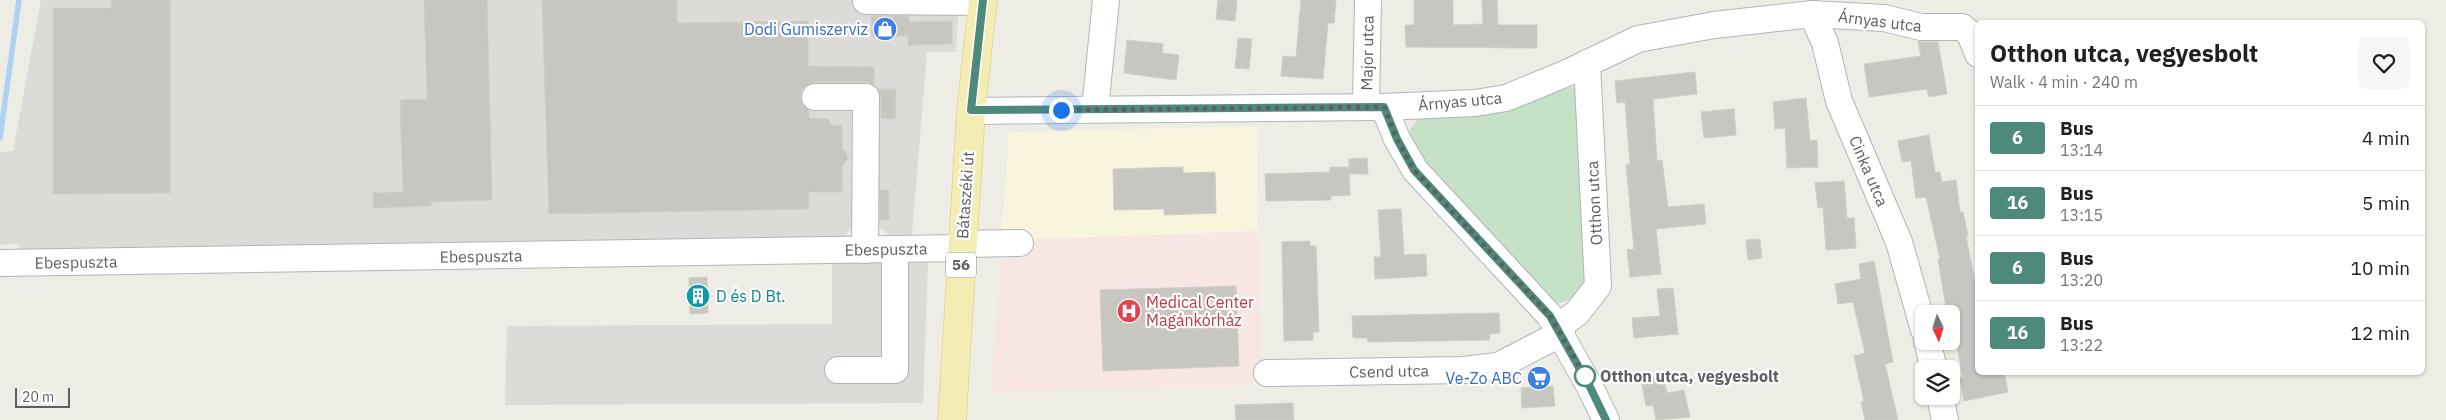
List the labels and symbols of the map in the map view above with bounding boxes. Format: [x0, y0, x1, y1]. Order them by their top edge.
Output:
street label: Árnyas utca [1837, 5, 1924, 36]
street label: Major utca [1356, 15, 1378, 91]
shop icon: Dodi Gumiszerviz [872, 16, 898, 42]
place label: Dodi Gumiszerviz [744, 19, 868, 39]
street label: Árnyas utca [1417, 86, 1503, 115]
your location [1049, 98, 1074, 123]
street label: Cinka utca [1845, 133, 1893, 210]
street label: Bátaszéki út [952, 151, 978, 239]
street label: Otthon utca [1582, 160, 1606, 246]
street label: Ebespuszta [844, 238, 928, 260]
street label: Ebespuszta [439, 245, 523, 267]
street label: Ebespuszta [34, 251, 118, 273]
road number: 56 [946, 252, 976, 278]
building icon: D és D Bt. [685, 283, 711, 309]
place label: D és D Bt. [716, 286, 786, 306]
place label: Medical Center Magánkórház [1146, 292, 1254, 330]
hospital icon: Medical Center Magánkórház [1116, 298, 1142, 324]
north arrow [1915, 305, 1960, 350]
street label: Csend utca [1349, 360, 1430, 382]
supermarket icon: Ve-Zo ABC [1526, 365, 1552, 391]
marker: Otthon utca, vegyesbolt [1574, 365, 1596, 387]
place label: Otthon utca, vegyesbolt [1600, 366, 1779, 386]
place label: Ve-Zo ABC [1445, 368, 1522, 388]
scale bar [15, 385, 70, 408]

